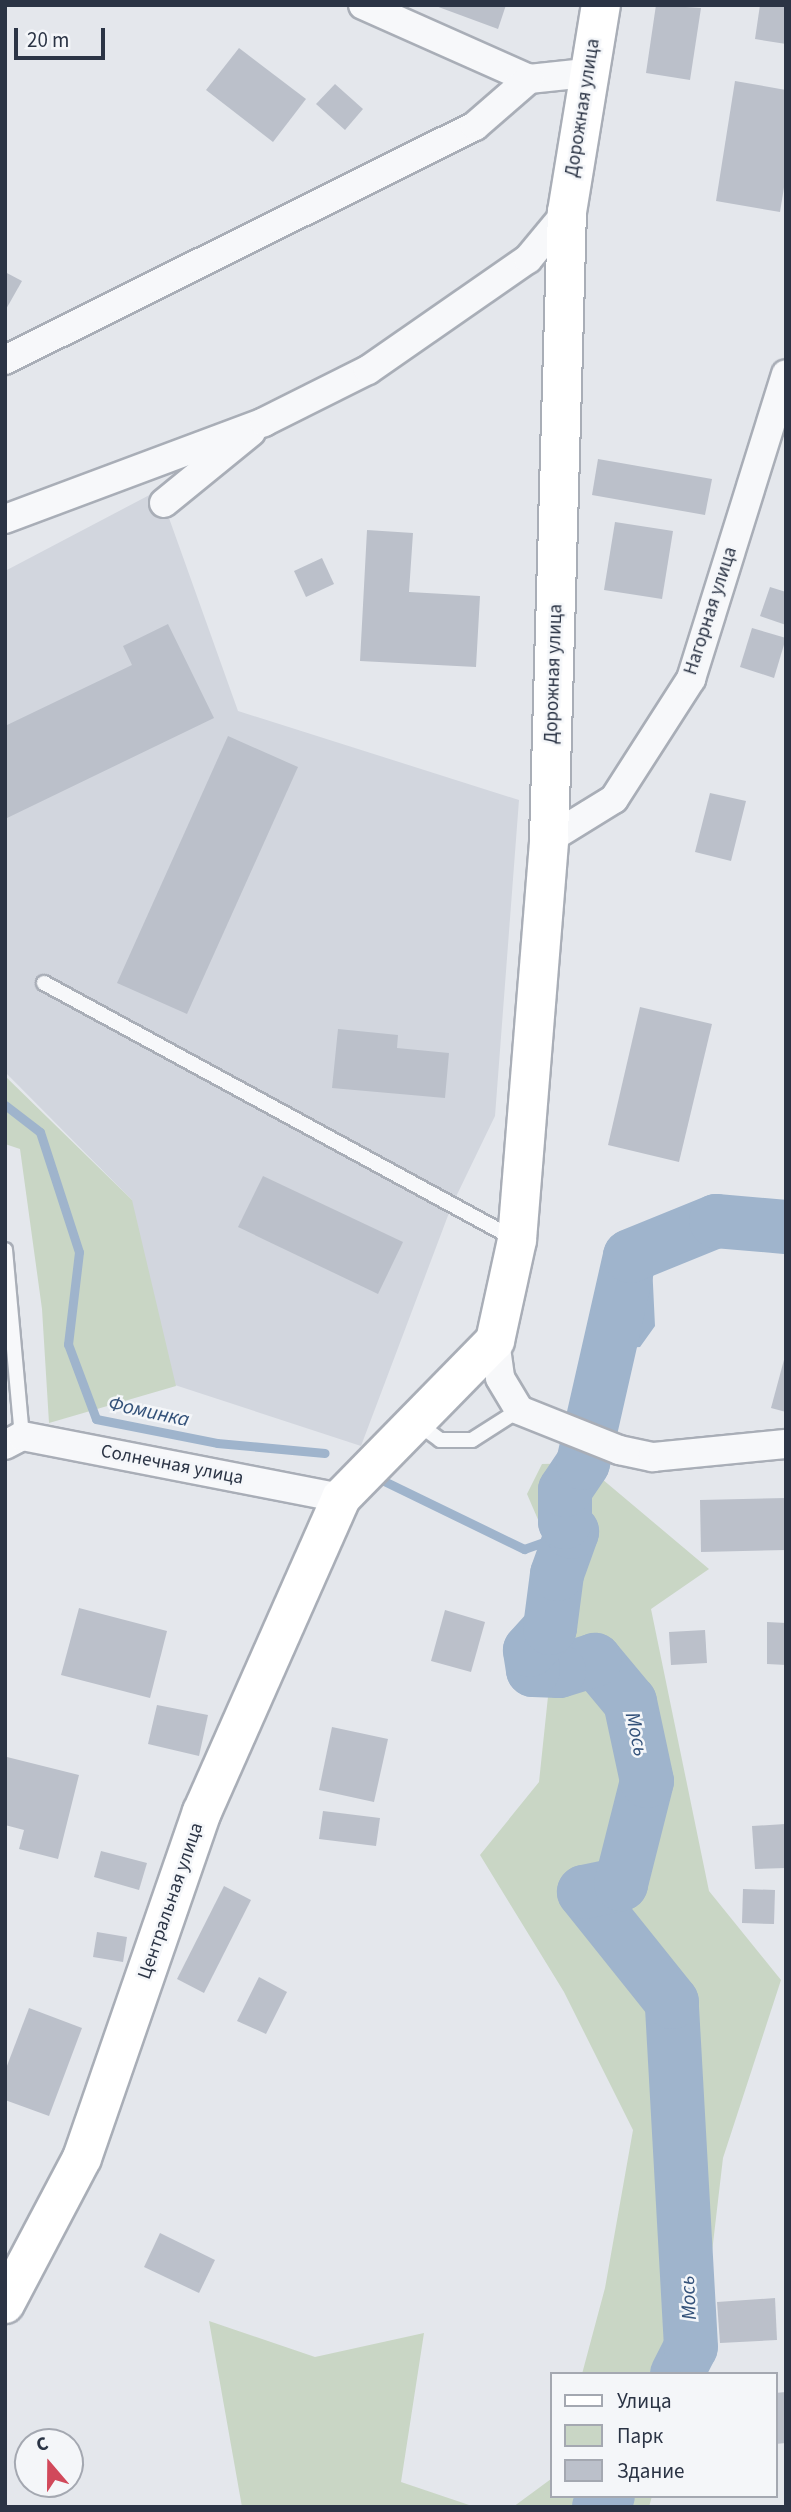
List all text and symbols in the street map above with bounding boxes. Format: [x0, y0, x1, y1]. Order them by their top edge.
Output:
scale bar [18, 14, 108, 58]
text: 20 m [27, 25, 69, 55]
street label: Дорожная улица [561, 37, 605, 179]
street label: Нагорная улица [680, 544, 742, 678]
street label: Дорожная улица [540, 604, 568, 744]
water label: Фоминка [106, 1390, 192, 1432]
street label: Солнечная улица [99, 1440, 245, 1490]
water label: Мось [620, 1710, 654, 1758]
street label: Центральная улица [134, 1820, 208, 1982]
water label: Мось [674, 2275, 702, 2321]
legend [550, 2372, 777, 2498]
text: Улица [617, 2386, 672, 2416]
text: Парк [617, 2421, 663, 2451]
north arrow [14, 2428, 84, 2498]
text: С [33, 2430, 52, 2459]
text: Здание [617, 2456, 685, 2486]

